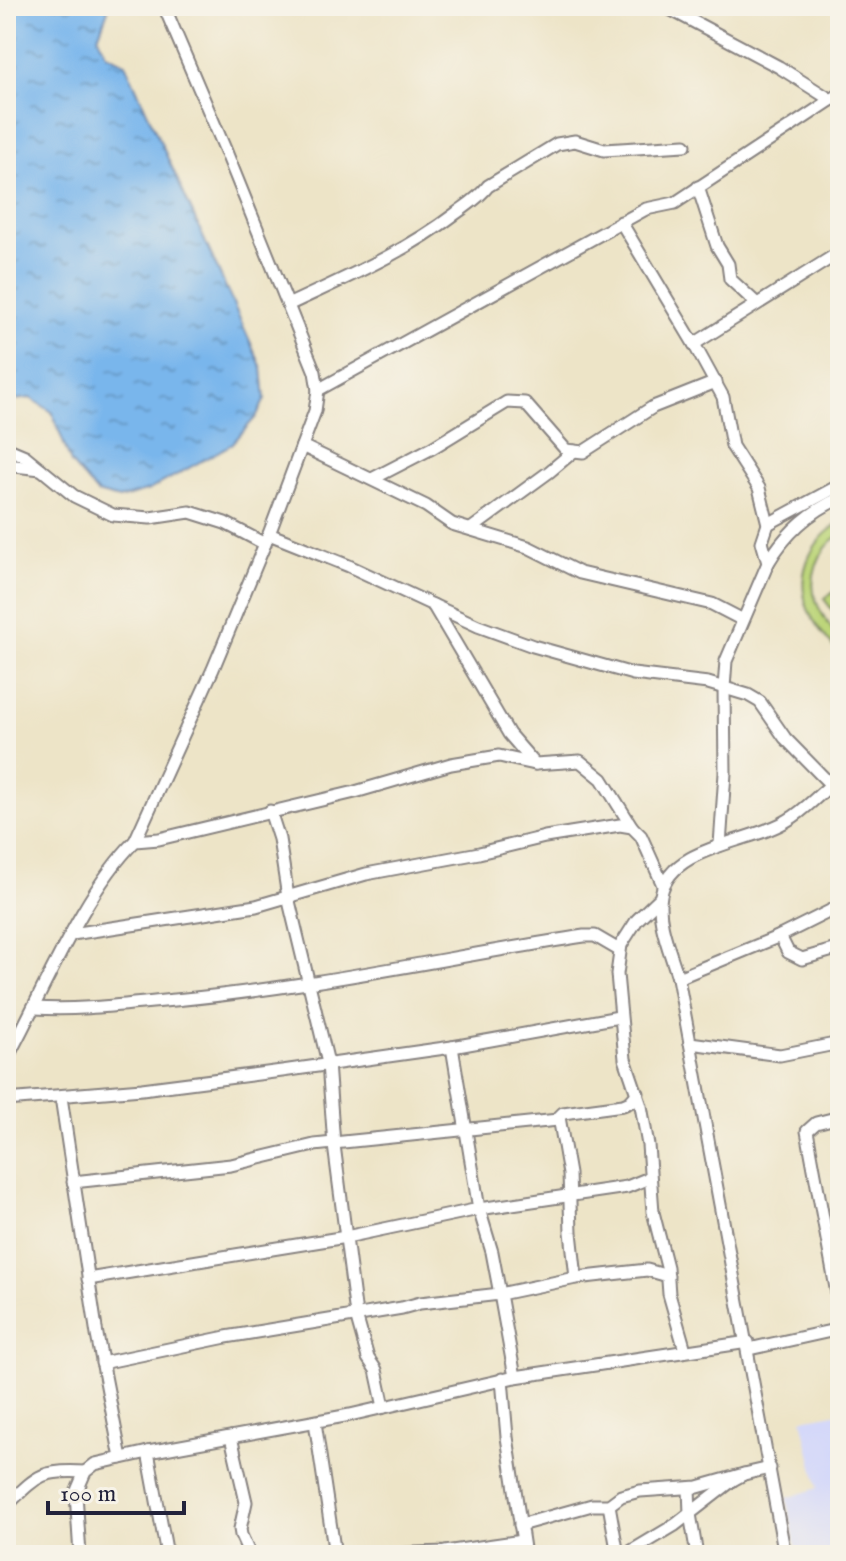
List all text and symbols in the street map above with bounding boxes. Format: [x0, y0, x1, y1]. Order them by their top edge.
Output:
scale bar [48, 1465, 184, 1515]
text: 100 m [60, 1479, 116, 1510]

